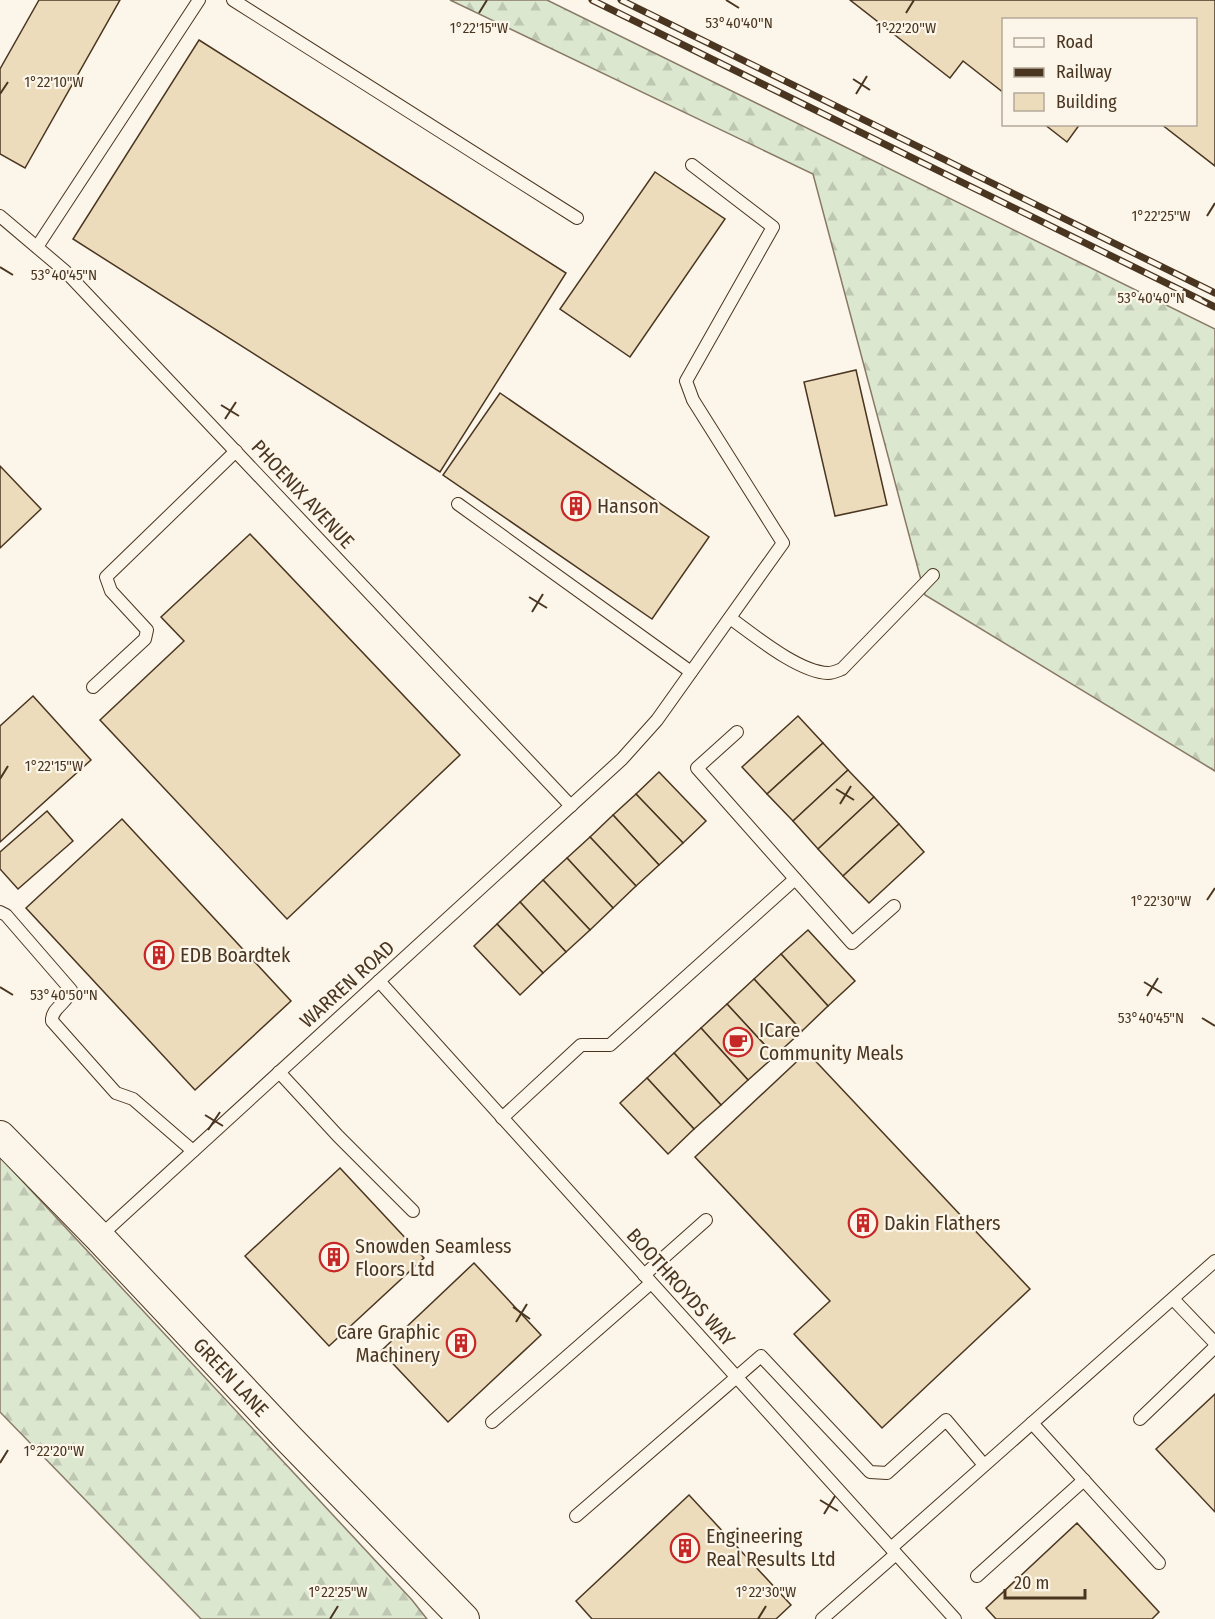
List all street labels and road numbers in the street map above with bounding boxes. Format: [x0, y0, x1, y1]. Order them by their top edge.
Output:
street label: PHOENIX AVENUE [247, 435, 359, 553]
street label: WARREN ROAD [295, 935, 399, 1033]
street label: BOOTHROYDS WAY [622, 1223, 740, 1351]
street label: GREEN LANE [188, 1333, 274, 1422]

